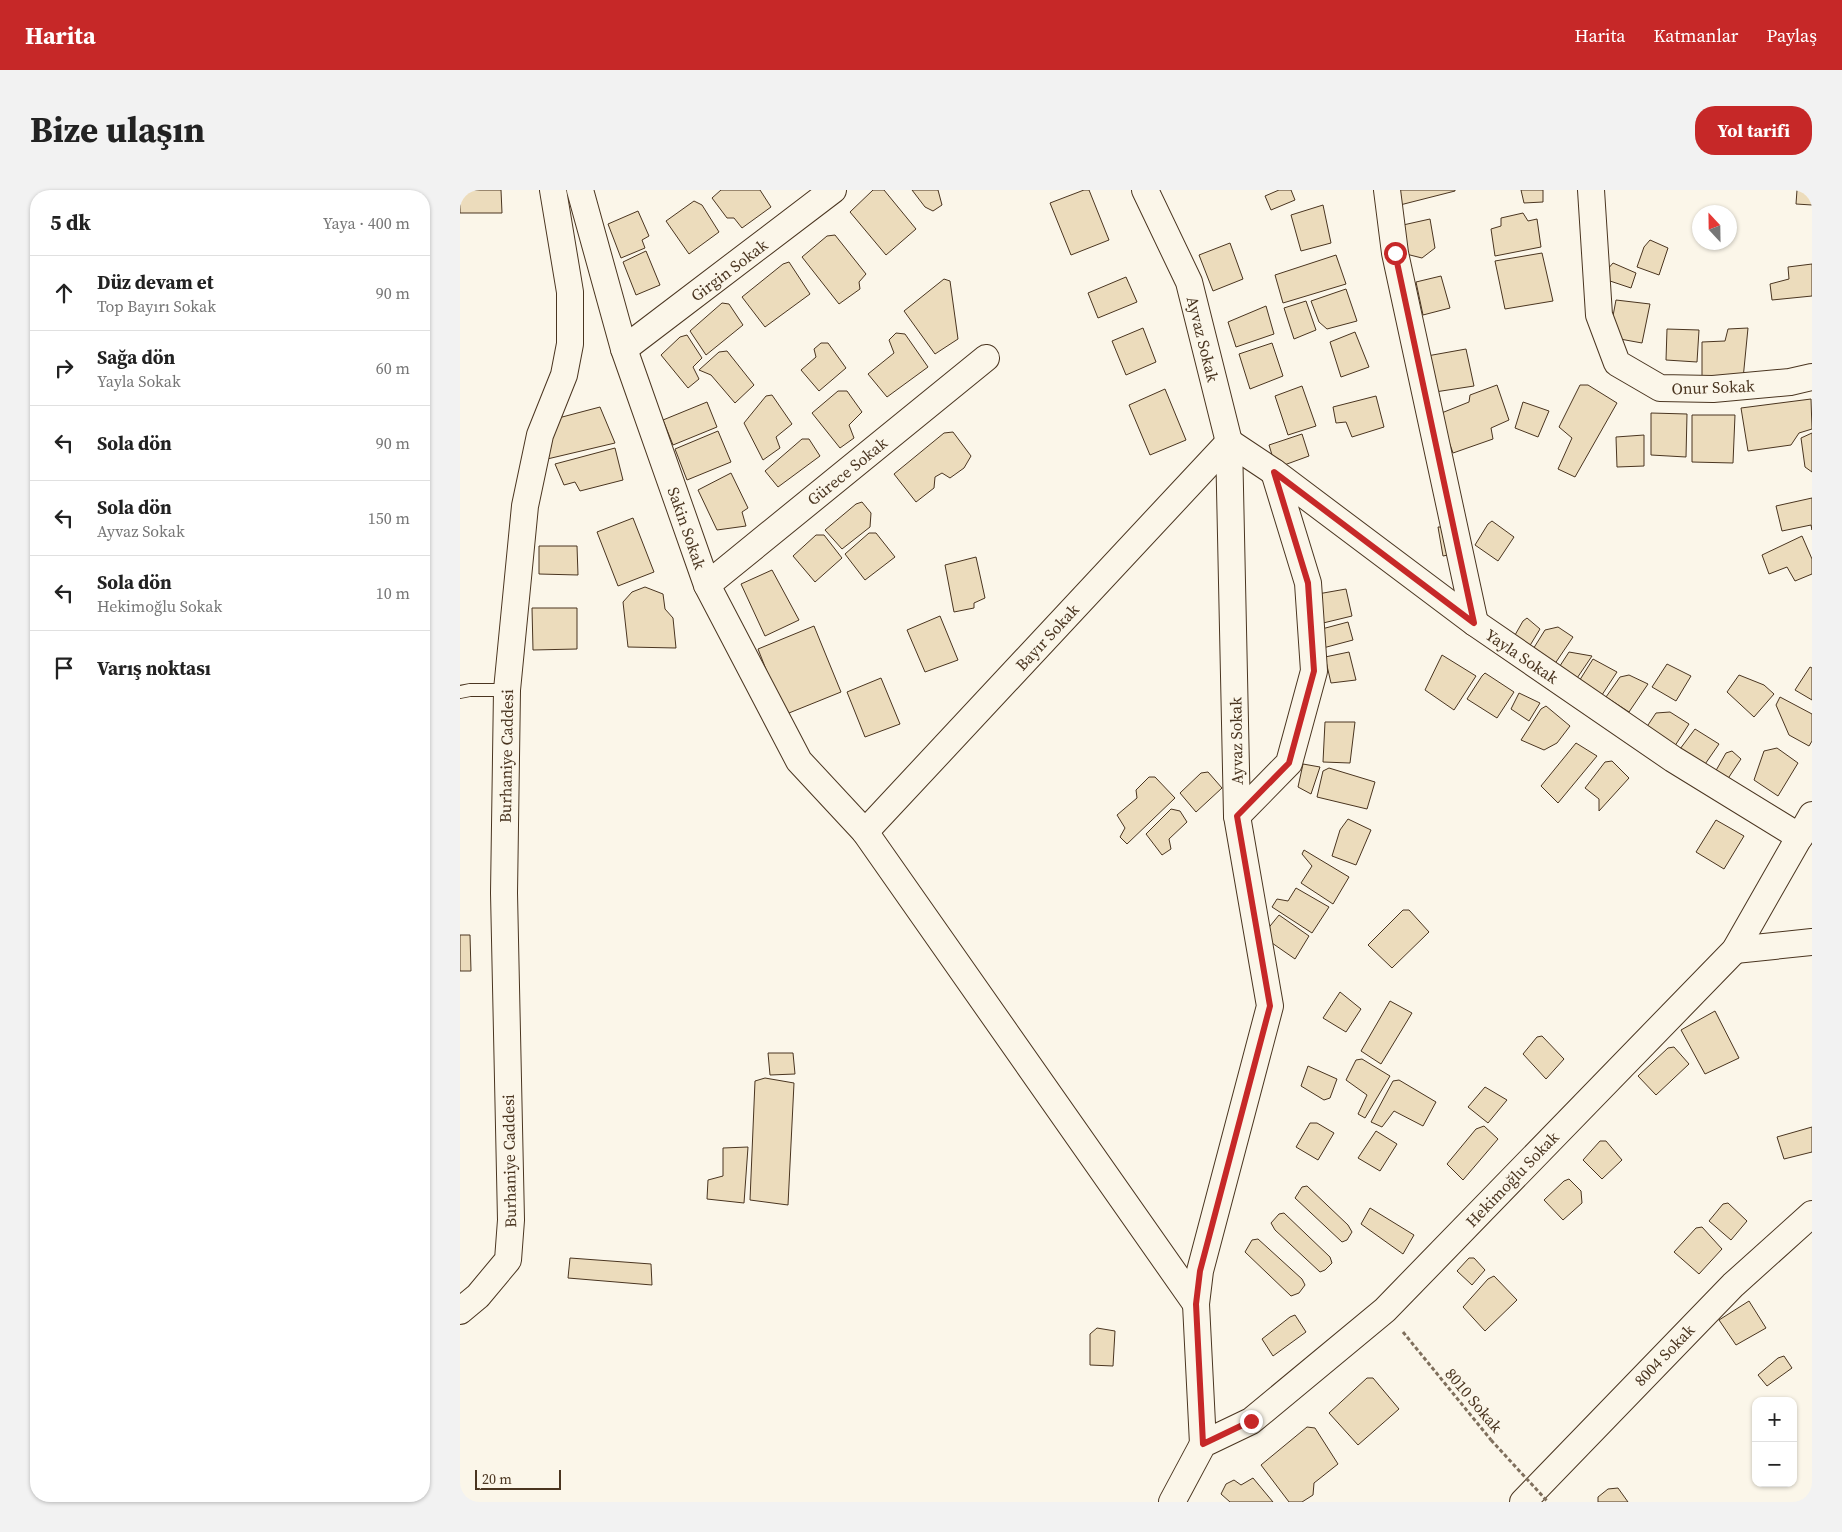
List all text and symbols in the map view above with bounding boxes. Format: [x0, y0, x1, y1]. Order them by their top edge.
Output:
text: Harita [25, 19, 96, 52]
text: Harita [1575, 23, 1625, 48]
text: Katmanlar [1653, 23, 1738, 48]
text: Paylaş [1766, 23, 1817, 48]
text: Bize ulaşın [30, 106, 205, 154]
button: Yol tarifi [1695, 106, 1812, 155]
north arrow [1692, 205, 1737, 250]
text: 5 dk [50, 208, 91, 237]
text: Yaya · 400 m [323, 212, 410, 234]
street label: Girgin Sokak [686, 234, 772, 306]
route start [1384, 242, 1407, 265]
text: Düz devam et [97, 269, 214, 295]
icon: ahead [50, 279, 78, 307]
text: 90 m [376, 282, 410, 304]
street label: Ayvaz Sokak [1182, 294, 1224, 384]
text: Top Bayırı Sokak [97, 295, 216, 317]
text: Sağa dön [97, 344, 175, 370]
icon: right [50, 354, 78, 382]
text: 60 m [376, 357, 410, 379]
text: Yayla Sokak [97, 370, 181, 392]
street label: Onur Sokak [1671, 375, 1755, 399]
icon: left [50, 429, 78, 457]
text: Sola dön [97, 430, 172, 456]
text: 90 m [376, 432, 410, 454]
street label: Gürece Sokak [802, 432, 892, 510]
street label: Sakin Sokak [663, 484, 711, 572]
text: Sola dön [97, 494, 172, 520]
icon: left [50, 504, 78, 532]
text: 150 m [368, 507, 410, 529]
text: Ayvaz Sokak [97, 520, 185, 542]
text: Sola dön [97, 569, 172, 595]
icon: left [50, 579, 78, 607]
text: 10 m [376, 582, 410, 604]
text: Hekimoğlu Sokak [97, 595, 222, 617]
street label: Bayır Sokak [1010, 599, 1084, 675]
street label: Yayla Sokak [1481, 623, 1563, 689]
icon: arrive [50, 654, 78, 682]
text: Varış noktası [97, 655, 211, 681]
street label: Burhaniye Caddesi [494, 689, 518, 823]
street label: Ayvaz Sokak [1224, 697, 1248, 785]
street label: Burhaniye Caddesi [497, 1094, 521, 1228]
street label: Hekimoğlu Sokak [1461, 1126, 1564, 1232]
street label: 8004 Sokak [1629, 1319, 1699, 1391]
street label: 8010 Sokak [1440, 1363, 1508, 1437]
map controls [1752, 1397, 1797, 1487]
button: + [1752, 1397, 1797, 1442]
route end [1240, 1410, 1263, 1433]
button: − [1752, 1442, 1797, 1487]
scale bar [475, 1467, 561, 1490]
text: 20 m [482, 1469, 512, 1489]

